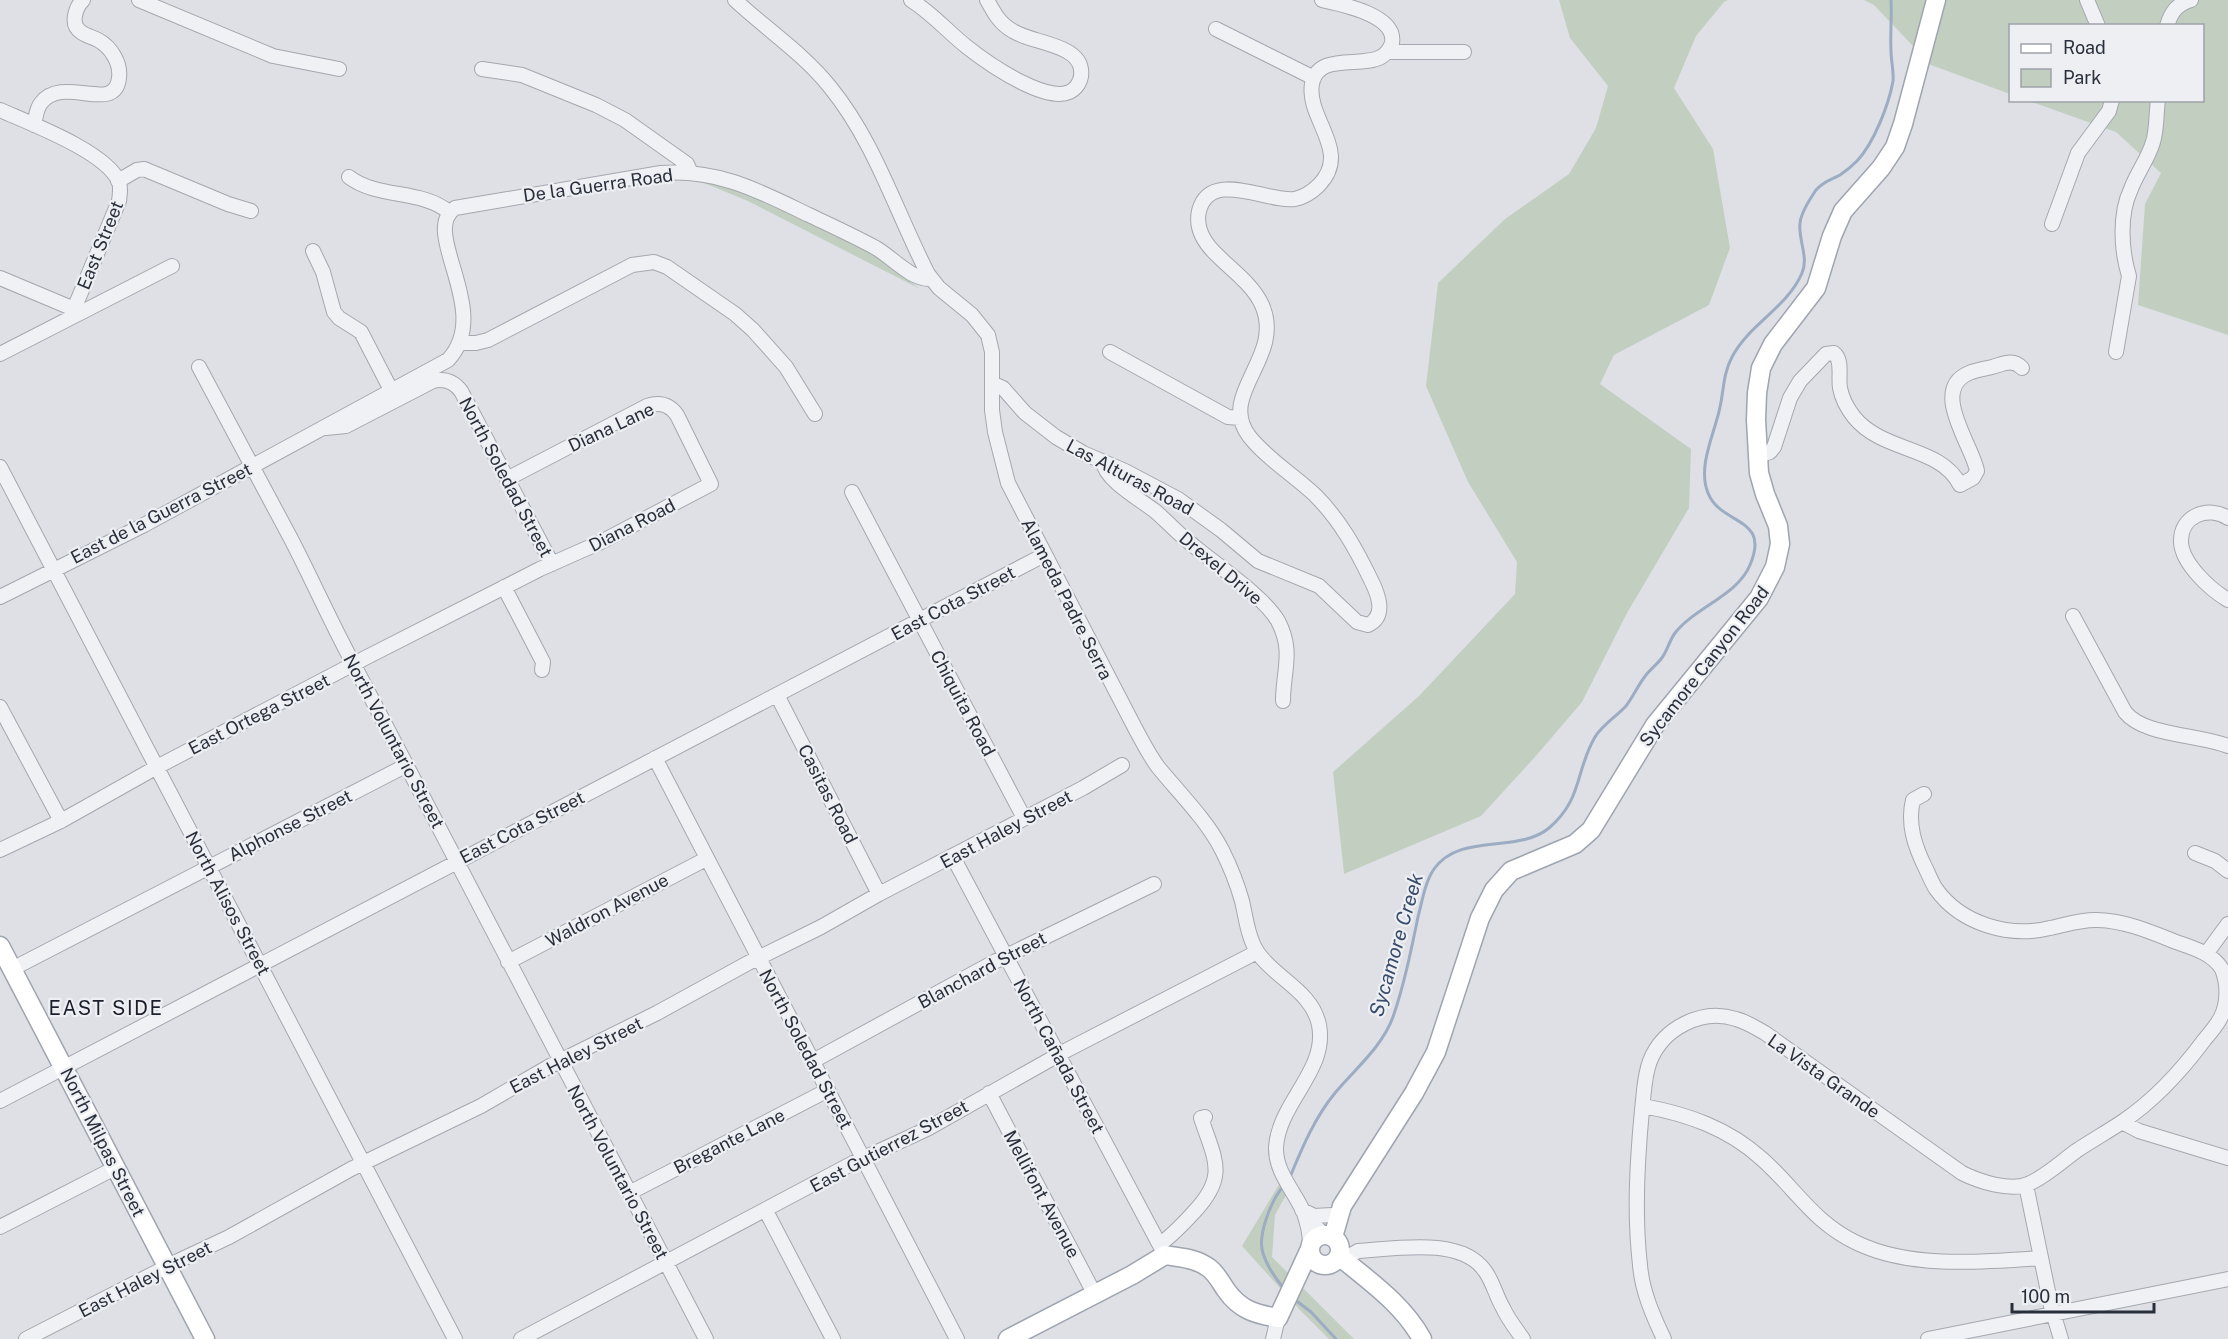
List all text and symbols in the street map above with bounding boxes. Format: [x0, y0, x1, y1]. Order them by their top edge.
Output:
legend [2009, 24, 2204, 102]
text: Road [2063, 37, 2106, 58]
text: Park [2063, 67, 2101, 88]
street label: De la Guerra Road [522, 164, 674, 206]
street label: East Street [73, 198, 127, 292]
street label: North Soledad Street [455, 394, 557, 560]
street label: Diana Lane [565, 398, 657, 456]
street label: Las Alturas Road [1063, 435, 1197, 519]
street label: East de la Guerra Street [67, 458, 255, 568]
street label: Diana Road [585, 494, 679, 556]
street label: Alameda Padre Serra [1017, 515, 1117, 683]
street label: Drexel Drive [1175, 527, 1267, 609]
street label: East Cota Street [888, 562, 1018, 644]
street label: Sycamore Canyon Road [1635, 582, 1773, 750]
street label: Chiquita Road [926, 646, 1000, 760]
street label: North Voluntario Street [339, 650, 449, 832]
street label: East Ortega Street [185, 669, 333, 759]
street label: Casitas Road [794, 741, 862, 847]
street label: Alphonse Street [225, 785, 355, 865]
street label: East Haley Street [936, 785, 1076, 873]
street label: East Cota Street [456, 787, 588, 867]
street label: North Alisos Street [181, 827, 275, 979]
street label: Waldron Avenue [542, 869, 672, 951]
water label: Sycamore Creek [1364, 870, 1428, 1019]
street label: Blanchard Street [914, 927, 1050, 1013]
street label: North Soledad Street [755, 966, 857, 1132]
street label: North Cañada Street [1009, 975, 1109, 1137]
district label: EAST SIDE [49, 996, 163, 1020]
street label: East Haley Street [506, 1012, 646, 1098]
street label: La Vista Grande [1764, 1030, 1884, 1122]
street label: North Milpas Street [56, 1064, 150, 1220]
street label: North Voluntario Street [563, 1081, 673, 1263]
street label: East Gutierrez Street [806, 1095, 972, 1197]
street label: Bregante Lane [670, 1104, 788, 1178]
street label: Mellifont Avenue [1000, 1127, 1084, 1261]
street label: East Haley Street [75, 1236, 215, 1322]
scale bar [2012, 1276, 2154, 1314]
text: 100 m [2021, 1286, 2070, 1307]

